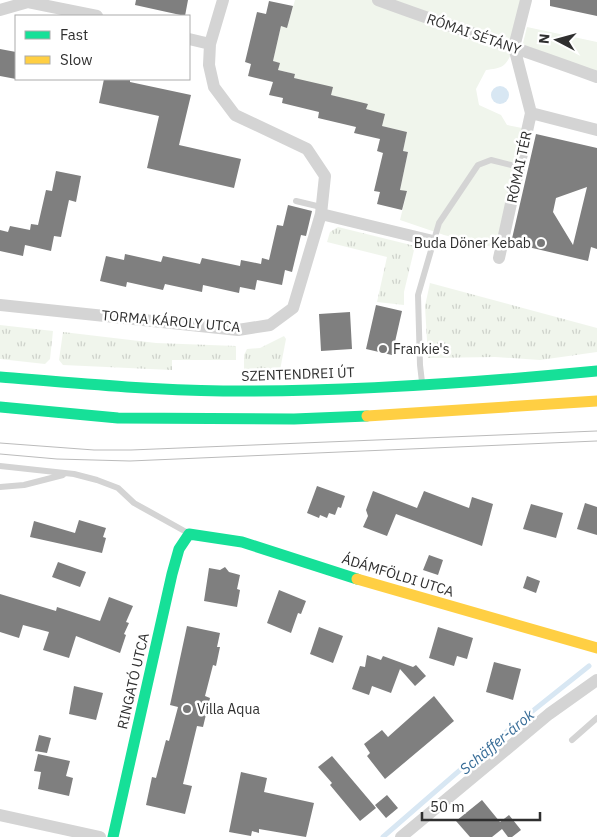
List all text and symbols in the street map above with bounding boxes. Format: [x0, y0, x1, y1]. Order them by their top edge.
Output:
street label: RÓMAI SÉTÁNY [424, 9, 525, 59]
legend [15, 15, 190, 80]
north arrow [532, 15, 582, 65]
text: Fast [60, 25, 88, 44]
text: N [535, 33, 554, 45]
text: Slow [60, 50, 93, 69]
street label: RÓMAI TÉR [502, 129, 535, 205]
place label: Buda Döner Kebab [414, 234, 531, 252]
marker: Buda Döner Kebab [535, 237, 547, 249]
street label: TORMA KÁROLY UTCA [101, 305, 241, 336]
place label: Frankie's [393, 340, 450, 358]
marker: Frankie's [377, 343, 389, 355]
street label: SZENTENDREI ÚT [241, 362, 355, 385]
street label: ÁDÁMFÖLDI UTCA [340, 548, 457, 601]
street label: RINGATÓ UTCA [112, 631, 153, 731]
place label: Villa Aqua [197, 700, 260, 718]
marker: Villa Aqua [181, 703, 193, 715]
water label: Schäffer-árok [456, 705, 538, 778]
scale bar [422, 790, 540, 822]
text: 50 m [430, 797, 465, 816]

